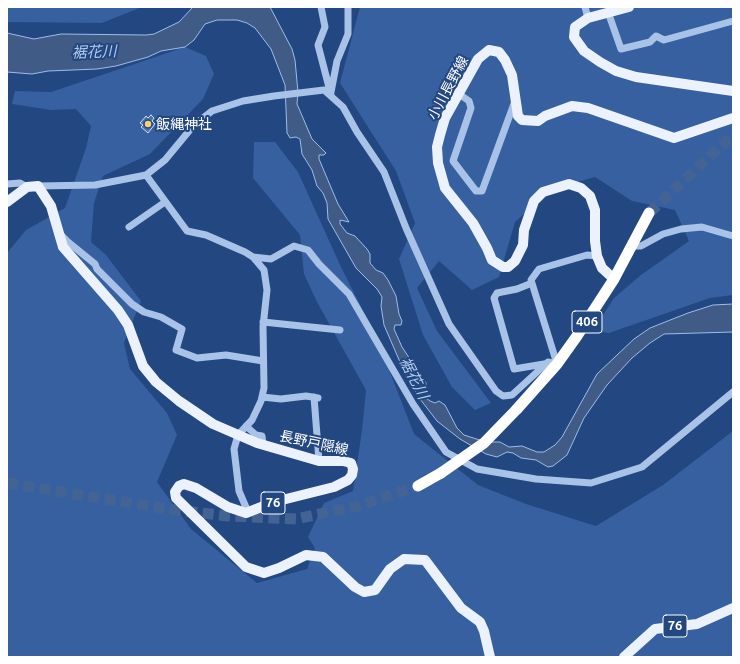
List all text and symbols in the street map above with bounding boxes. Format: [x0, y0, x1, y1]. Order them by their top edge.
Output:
water label: 裾花川 [71, 42, 117, 62]
street label: 小川長野線 [424, 53, 472, 123]
place label: 飯縄神社 [156, 116, 212, 132]
marker: 飯縄神社 [143, 119, 153, 129]
road number: 406 [572, 311, 602, 333]
water label: 裾花川 [396, 354, 432, 402]
street label: 長野戸隠線 [278, 428, 350, 458]
road number: 76 [261, 492, 285, 514]
road number: 76 [663, 615, 687, 637]

